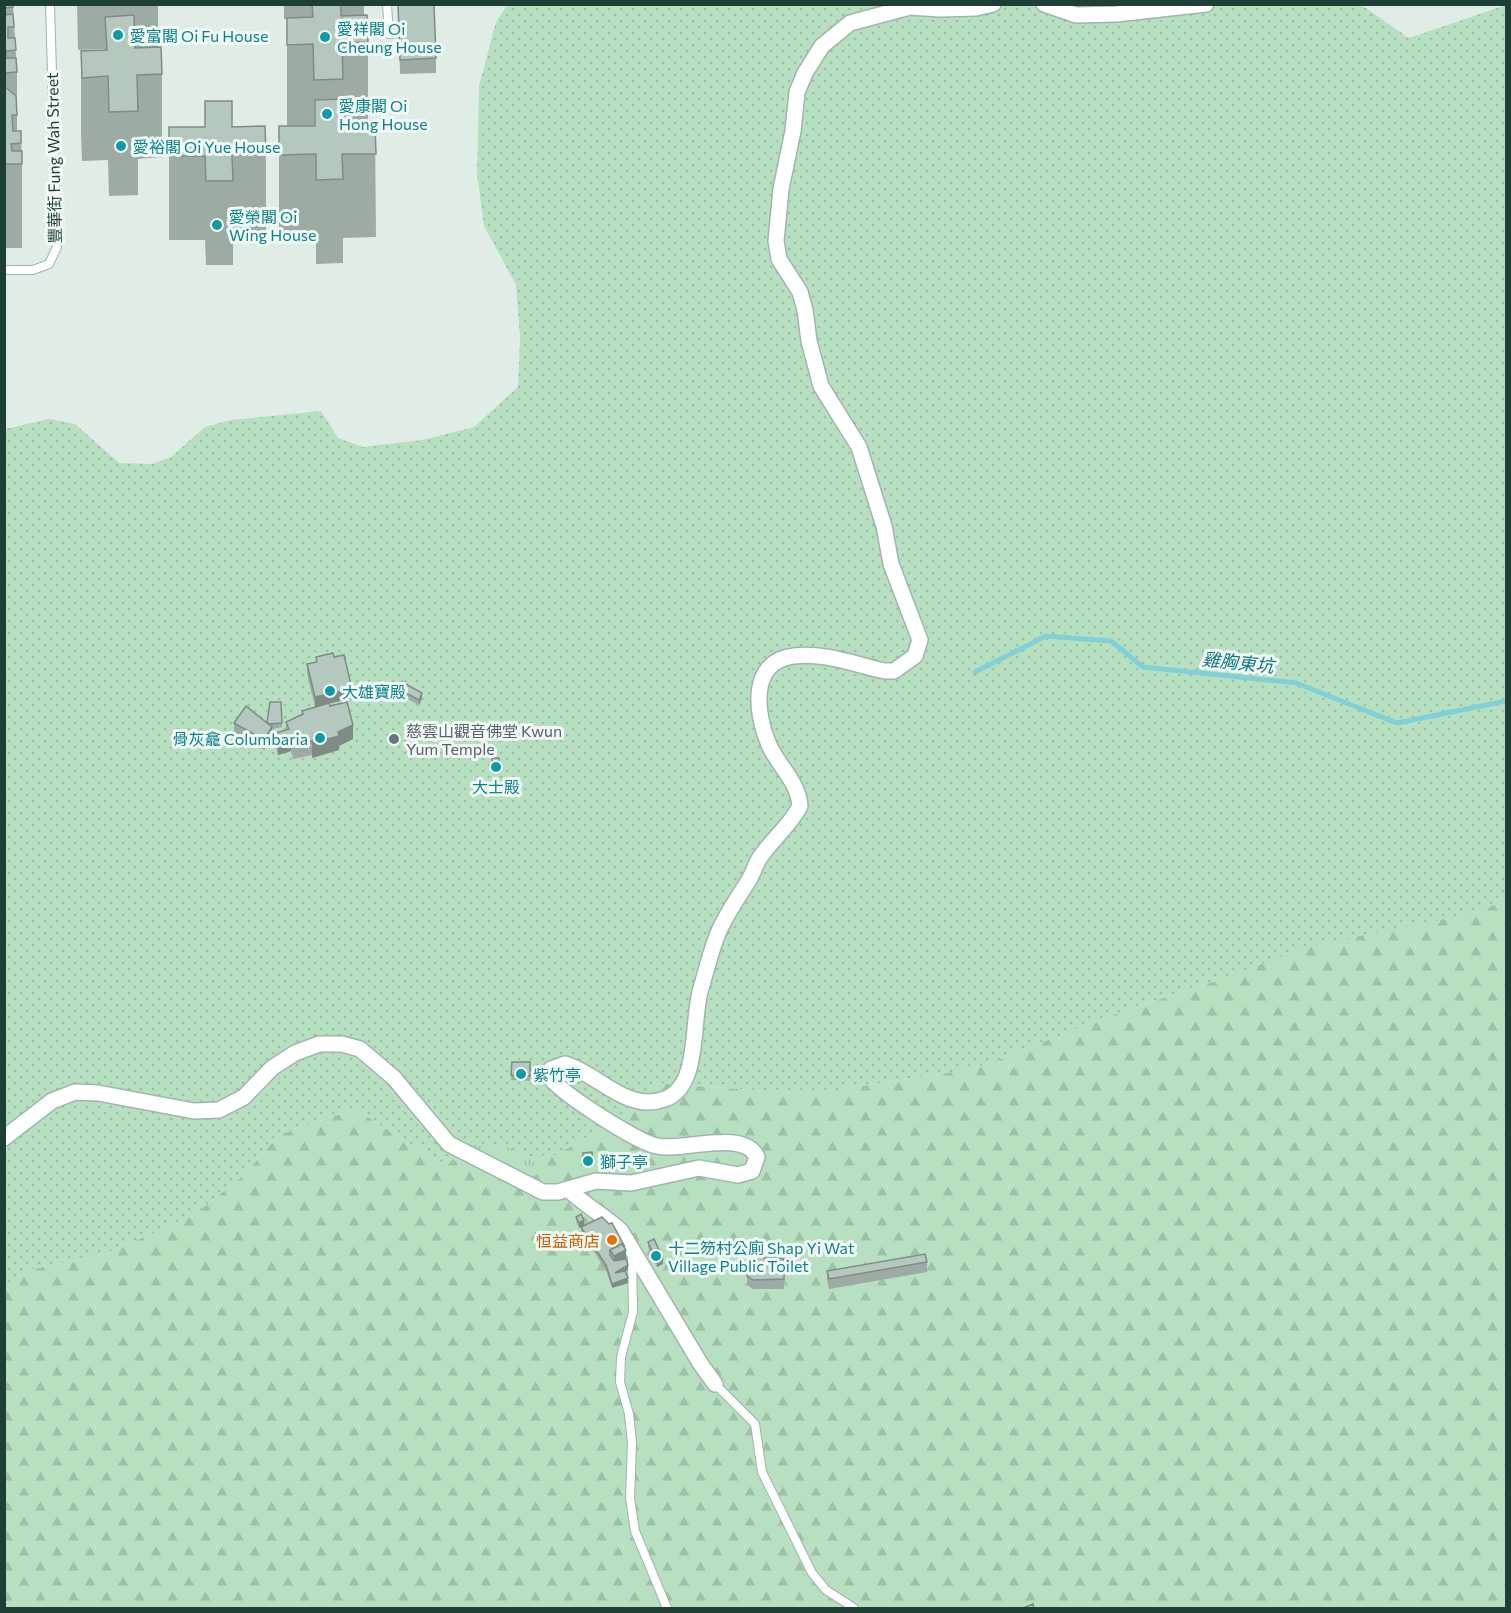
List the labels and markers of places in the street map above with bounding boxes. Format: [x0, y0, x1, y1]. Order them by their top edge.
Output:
place label: 愛祥閣 Oi Cheung House [337, 19, 442, 56]
place label: 愛富閣 Oi Fu House [130, 26, 268, 45]
marker: 愛富閣 Oi Fu House [111, 28, 125, 42]
marker: 愛祥閣 Oi Cheung House [318, 30, 332, 44]
place label: 愛康閣 Oi Hong House [339, 96, 428, 133]
marker: 愛康閣 Oi Hong House [320, 107, 334, 121]
place label: 愛裕閣 Oi Yue House [133, 137, 280, 156]
marker: 愛裕閣 Oi Yue House [114, 139, 128, 153]
place label: 愛榮閣 Oi Wing House [229, 207, 317, 244]
marker: 愛榮閣 Oi Wing House [210, 218, 224, 232]
place label: 大雄寶殿 [342, 682, 406, 701]
marker: 大雄寶殿 [323, 684, 337, 698]
place label: 慈雲山觀音佛堂 Kwun Yum Temple [406, 721, 562, 758]
place label: 骨灰龕 Columbaria [173, 729, 308, 748]
marker: 骨灰龕 Columbaria [313, 731, 327, 745]
marker: 慈雲山觀音佛堂 Kwun Yum Temple [387, 732, 401, 746]
marker: 大士殿 [489, 760, 503, 774]
place label: 大士殿 [472, 777, 520, 796]
place label: 紫竹亭 [533, 1065, 581, 1084]
marker: 紫竹亭 [514, 1067, 528, 1081]
place label: 獅子亭 [600, 1152, 648, 1171]
marker: 獅子亭 [581, 1154, 595, 1168]
place label: 恒益商店 [536, 1231, 600, 1250]
marker: 恒益商店 [605, 1233, 619, 1247]
place label: 十二笏村公廁 Shap Yi Wat Village Public Toilet [668, 1238, 855, 1275]
marker: 十二笏村公廁 Shap Yi Wat Village Public Toilet [649, 1249, 663, 1263]

